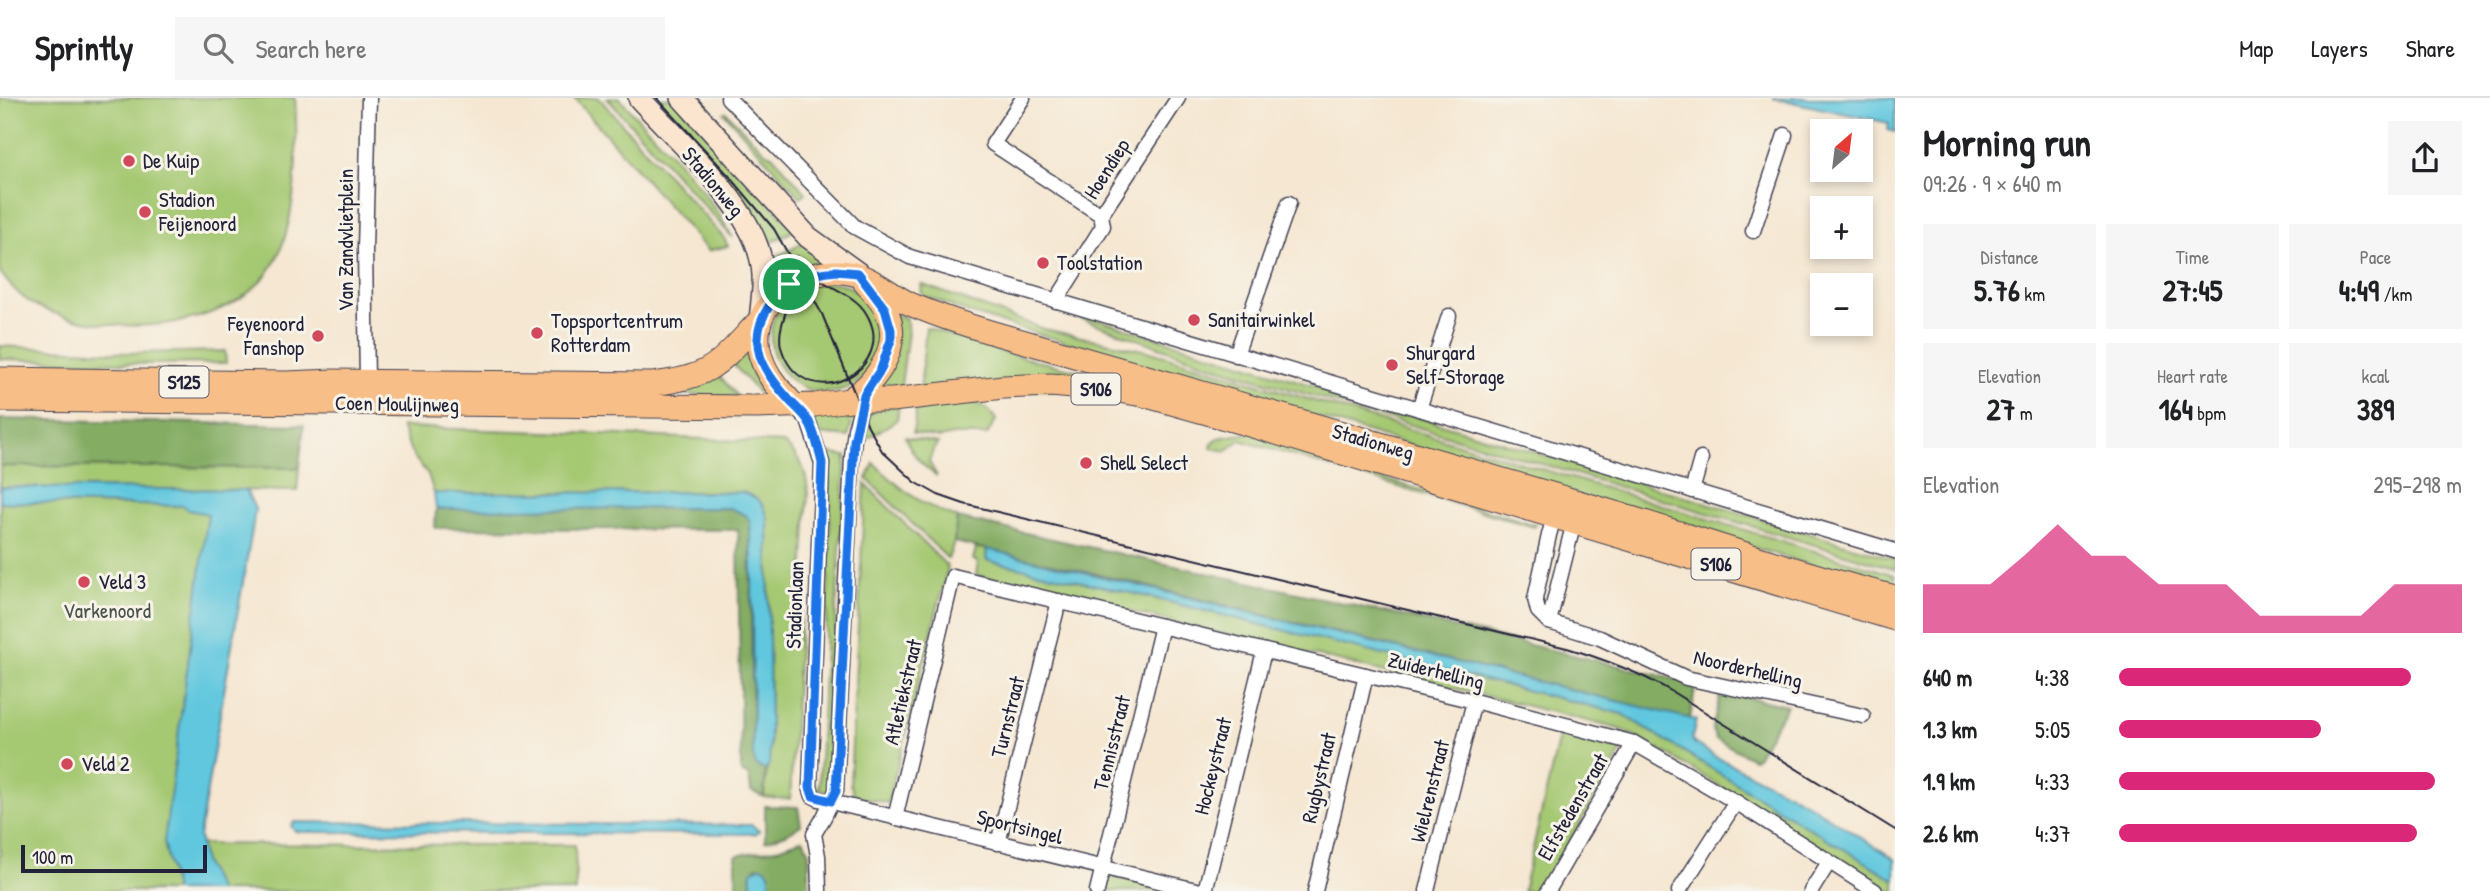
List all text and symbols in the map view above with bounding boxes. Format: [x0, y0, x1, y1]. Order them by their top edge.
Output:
search box [175, 17, 665, 80]
text: Sprintly [35, 26, 133, 70]
icon: search [199, 29, 237, 67]
text: Search here [255, 31, 366, 66]
text: Map [2239, 32, 2273, 64]
text: Layers [2311, 32, 2368, 64]
text: Share [2406, 32, 2455, 64]
text: Morning run [1923, 116, 2091, 168]
north arrow [1810, 119, 1872, 182]
map controls [1810, 119, 1873, 336]
button: share [2388, 121, 2462, 195]
street label: Hoendiep [1077, 133, 1136, 205]
street label: Stadionweg [675, 140, 751, 223]
place label: De Kuip [143, 146, 199, 175]
marker: De Kuip [121, 153, 137, 169]
text: 09:26 · 9 × 640 m [1923, 168, 2062, 199]
street label: Van Zandvlietplein [331, 169, 360, 311]
place label: Stadion Feijenoord [158, 185, 236, 238]
button: + [1810, 196, 1873, 259]
marker: Stadion Feijenoord [137, 204, 153, 220]
text: Distance [1980, 244, 2039, 270]
text: Time [2176, 244, 2209, 270]
text: Pace [2360, 244, 2391, 270]
place label: Toolstation [1057, 248, 1143, 277]
pin [759, 254, 819, 314]
marker: Toolstation [1035, 255, 1051, 271]
icon: arrive [770, 265, 808, 303]
text: 5.76 [1974, 270, 2020, 310]
text: 27:45 [2163, 270, 2222, 310]
text: 4:49 [2339, 270, 2379, 310]
button: − [1810, 273, 1873, 336]
text: km [2020, 281, 2045, 307]
text: /km [2379, 281, 2412, 307]
place label: Sanitairwinkel [1208, 305, 1315, 334]
place label: Topsportcentrum Rotterdam [551, 306, 683, 359]
place label: Feyenoord Fanshop [227, 309, 304, 362]
marker: Sanitairwinkel [1186, 312, 1202, 328]
marker: Topsportcentrum Rotterdam [529, 325, 545, 341]
marker: Feyenoord Fanshop [310, 328, 326, 344]
place label: Shurgard Self-Storage [1406, 338, 1505, 391]
marker: Shurgard Self-Storage [1384, 357, 1400, 373]
text: Elevation [1978, 363, 2041, 389]
text: Heart rate [2157, 363, 2228, 389]
text: kcal [2362, 363, 2389, 389]
road number: S125 [160, 366, 208, 398]
road number: S106 [1072, 374, 1120, 404]
street label: Coen Moulijnweg [335, 388, 459, 419]
text: 27 [1986, 389, 2015, 429]
text: 164 [2159, 389, 2193, 429]
text: 389 [2357, 389, 2394, 429]
text: m [2015, 400, 2033, 426]
text: bpm [2193, 400, 2226, 426]
street label: Stadionweg [1329, 416, 1417, 467]
place label: Shell Select [1100, 448, 1189, 477]
marker: Shell Select [1078, 455, 1094, 471]
text: Elevation [1923, 469, 1999, 500]
text: 295–298 m [2373, 469, 2462, 500]
road number: S106 [1692, 548, 1740, 579]
street label: Stadionlaan [778, 561, 811, 649]
place label: Veld 3 [98, 567, 146, 596]
marker: Veld 3 [76, 574, 92, 590]
park label: Varkenoord [63, 596, 151, 625]
street label: Atletiekstraat [876, 635, 929, 748]
street label: Noorderhelling [1691, 642, 1805, 695]
street label: Zuiderhelling [1385, 645, 1487, 696]
text: 640 m [1923, 662, 1972, 693]
text: 4:38 [2035, 662, 2069, 693]
street label: Turnstraat [983, 672, 1032, 761]
street label: Tennisstraat [1086, 692, 1138, 793]
street label: Hockeystraat [1186, 713, 1239, 818]
text: 1.3 km [1923, 714, 1977, 745]
text: 5:05 [2035, 714, 2070, 745]
street label: Rugbystraat [1294, 729, 1343, 826]
street label: Wielrenstraat [1403, 736, 1456, 845]
street label: Elfstedenstraat [1530, 747, 1615, 866]
place label: Veld 2 [81, 749, 130, 778]
marker: Veld 2 [59, 756, 75, 772]
text: 1.9 km [1923, 766, 1975, 797]
text: 4:33 [2035, 766, 2070, 797]
street label: Sportsingel [974, 802, 1067, 851]
text: 2.6 km [1923, 818, 1978, 849]
text: 4:37 [2035, 818, 2071, 849]
scale bar [21, 842, 206, 874]
text: 100 m [32, 844, 73, 870]

